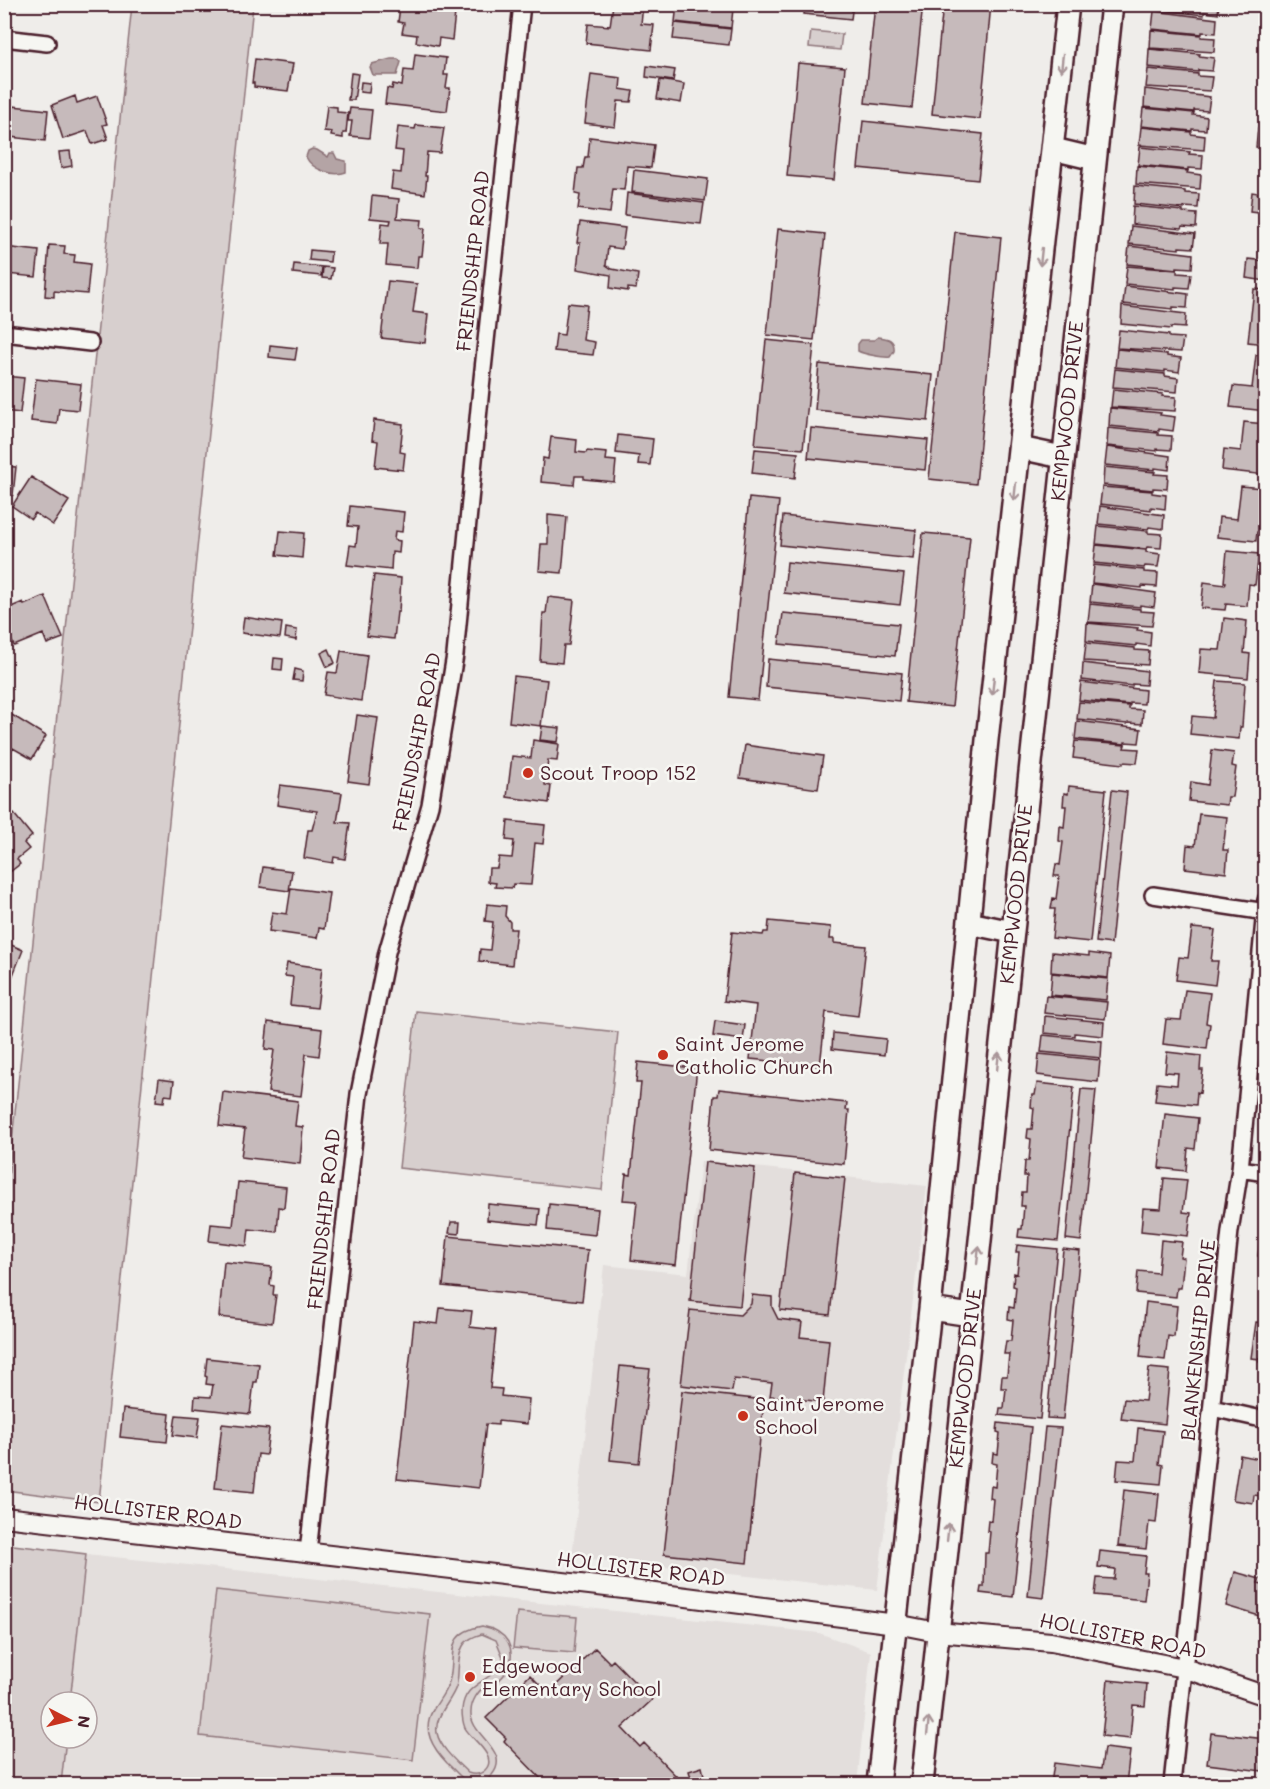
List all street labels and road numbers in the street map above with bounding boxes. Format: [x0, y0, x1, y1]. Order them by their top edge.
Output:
street label: FRIENDSHIP ROAD [450, 169, 494, 353]
street label: KEMPWOOD DRIVE [1044, 320, 1088, 502]
street label: FRIENDSHIP ROAD [386, 650, 446, 834]
street label: KEMPWOOD DRIVE [993, 803, 1037, 985]
street label: FRIENDSHIP ROAD [301, 1127, 345, 1311]
street label: BLANKENSHIP DRIVE [1173, 1238, 1221, 1442]
street label: KEMPWOOD DRIVE [942, 1287, 986, 1469]
street label: HOLLISTER ROAD [73, 1488, 244, 1534]
street label: HOLLISTER ROAD [556, 1545, 727, 1591]
street label: HOLLISTER ROAD [1038, 1606, 1209, 1664]

